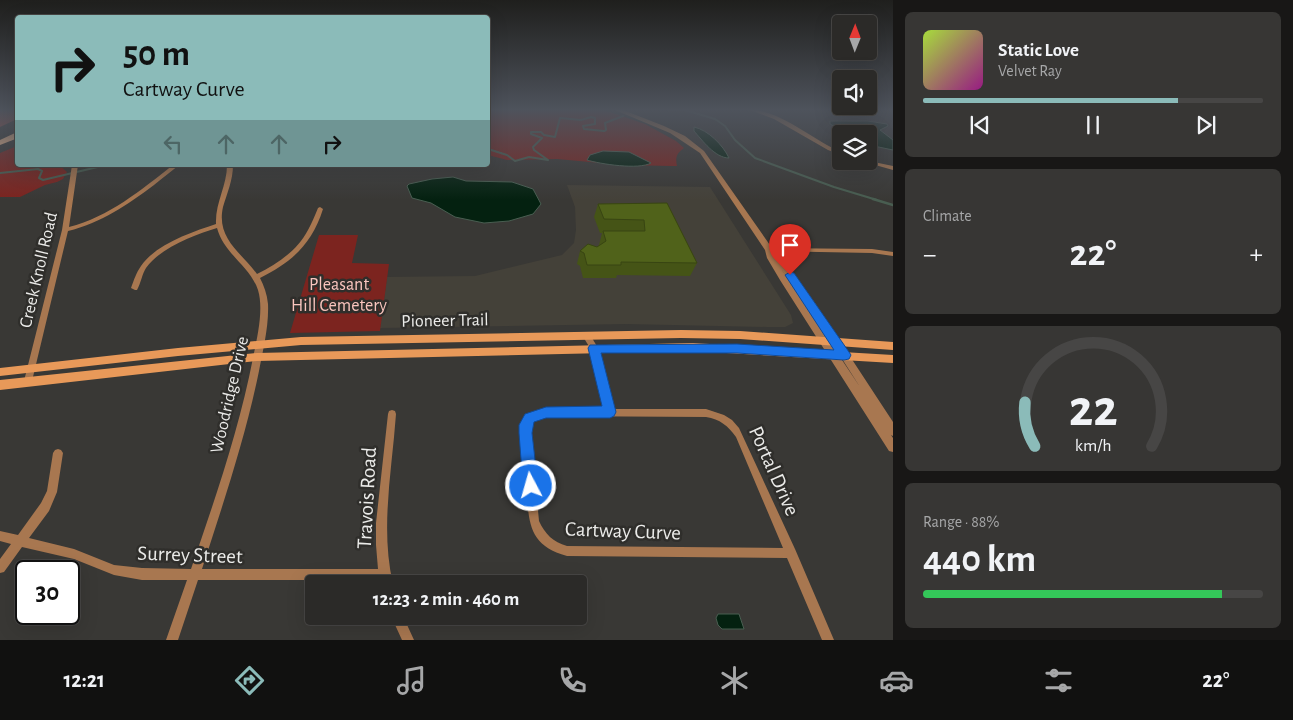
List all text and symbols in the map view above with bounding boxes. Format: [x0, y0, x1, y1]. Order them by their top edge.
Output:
north arrow [832, 15, 878, 60]
map controls [832, 15, 877, 170]
icon: right [40, 35, 105, 100]
text: 50 m [123, 37, 190, 72]
text: Static Love [998, 41, 1079, 60]
text: Velvet Ray [998, 63, 1062, 79]
button: sound [832, 70, 877, 115]
text: Cartway Curve [123, 78, 245, 100]
icon: previous [966, 111, 994, 139]
icon: pause [1079, 111, 1107, 139]
icon: next [1192, 111, 1220, 139]
button: layers [832, 125, 877, 170]
icon: left [159, 130, 187, 158]
icon: ahead [212, 130, 240, 158]
icon: ahead [265, 130, 293, 158]
icon: right [318, 130, 346, 158]
text: Climate [923, 208, 972, 224]
street label: Creek Knoll Road [17, 210, 61, 330]
pin [769, 224, 811, 275]
icon: arrive [776, 231, 804, 259]
text: 22° [1070, 235, 1116, 273]
text: − [923, 241, 936, 269]
text: + [1250, 241, 1263, 269]
park label: Pleasant Hill Cemetery [291, 276, 387, 315]
street label: Pioneer Trail [401, 311, 489, 331]
street label: Woodridge Drive [208, 335, 252, 455]
text: 22 [1069, 383, 1117, 435]
street label: Portal Drive [745, 423, 803, 519]
text: km/h [1075, 437, 1111, 455]
street label: Travois Road [354, 446, 380, 549]
position arrow [504, 459, 556, 511]
text: Range · 88% [923, 514, 1000, 530]
street label: Cartway Curve [565, 518, 681, 544]
text: 440 km [923, 541, 1036, 579]
street label: Surrey Street [137, 543, 243, 567]
speed limit sign: 30 [15, 560, 80, 625]
text: 12:23 · 2 min · 460 m [373, 590, 519, 609]
icon: directions [232, 663, 267, 698]
icon: music [394, 663, 429, 698]
icon: phone [555, 663, 590, 698]
icon: climate [717, 663, 752, 698]
icon: car [879, 663, 914, 698]
icon: filters [1041, 663, 1076, 698]
text: 12:21 [63, 669, 105, 691]
text: 22° [1202, 669, 1230, 691]

